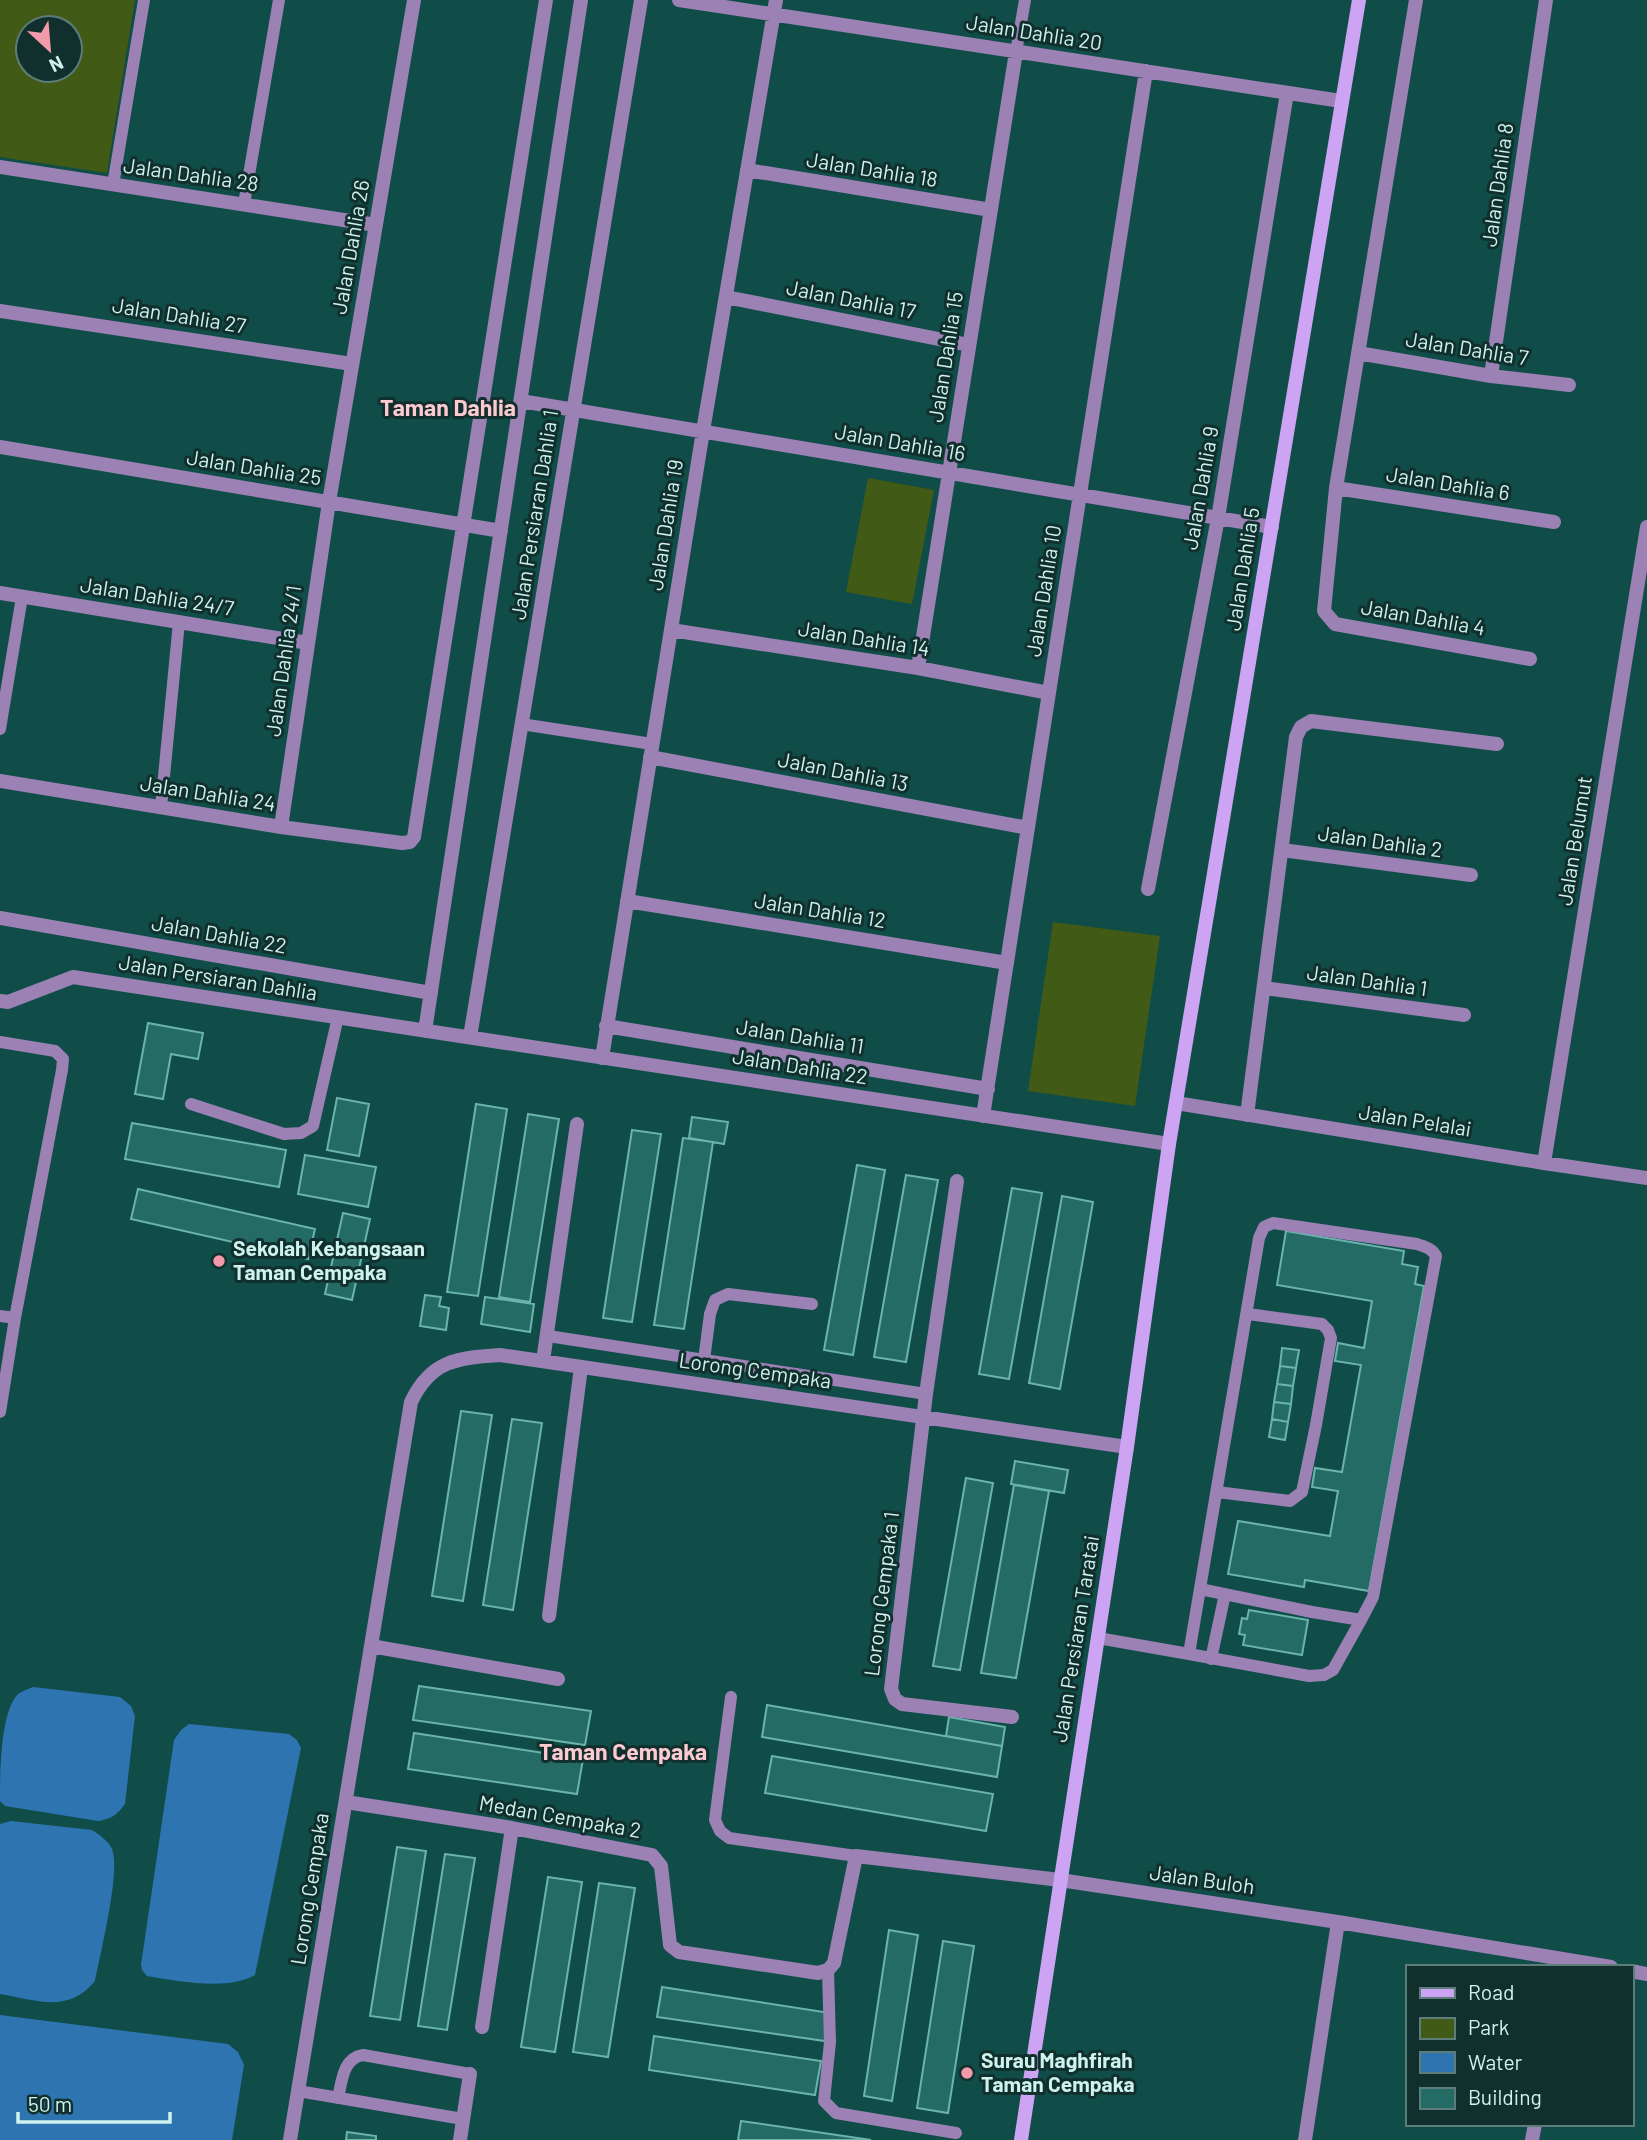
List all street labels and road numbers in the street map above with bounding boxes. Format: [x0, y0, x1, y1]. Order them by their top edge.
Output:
street label: Jalan Dahlia 20 [965, 8, 1104, 55]
street label: Jalan Dahlia 8 [1475, 121, 1518, 248]
street label: Jalan Dahlia 18 [805, 146, 940, 191]
street label: Jalan Dahlia 28 [122, 152, 260, 195]
street label: Jalan Dahlia 26 [325, 178, 374, 316]
street label: Jalan Dahlia 17 [784, 274, 918, 323]
street label: Jalan Dahlia 15 [922, 290, 967, 424]
street label: Jalan Dahlia 27 [111, 292, 248, 337]
street label: Jalan Dahlia 7 [1404, 325, 1530, 370]
street label: Jalan Persiaran Dahlia 1 [505, 408, 562, 622]
street label: Jalan Dahlia 16 [833, 418, 967, 465]
street label: Jalan Dahlia 9 [1176, 424, 1223, 551]
street label: Jalan Dahlia 25 [185, 444, 323, 490]
street label: Jalan Dahlia 19 [642, 457, 687, 592]
street label: Jalan Dahlia 6 [1385, 460, 1512, 505]
street label: Jalan Dahlia 5 [1219, 505, 1264, 632]
street label: Jalan Dahlia 10 [1020, 523, 1065, 658]
street label: Jalan Dahlia 24/7 [79, 571, 236, 620]
street label: Jalan Dahlia 24/1 [260, 584, 306, 738]
street label: Jalan Dahlia 4 [1359, 593, 1487, 640]
street label: Jalan Dahlia 14 [797, 615, 932, 660]
street label: Jalan Dahlia 13 [776, 746, 911, 795]
street label: Jalan Dahlia 24 [139, 769, 278, 816]
street label: Jalan Belumut [1551, 774, 1596, 907]
street label: Jalan Dahlia 2 [1316, 819, 1444, 862]
street label: Jalan Dahlia 12 [753, 887, 888, 932]
street label: Jalan Dahlia 22 [150, 909, 289, 958]
street label: Jalan Persiaran Dahlia [117, 948, 319, 1005]
street label: Jalan Dahlia 1 [1305, 959, 1429, 1000]
street label: Jalan Dahlia 11 [735, 1013, 866, 1058]
street label: Jalan Dahlia 22 [731, 1042, 870, 1089]
street label: Jalan Pelalai [1357, 1098, 1473, 1141]
street label: Lorong Cempaka [677, 1346, 833, 1393]
street label: Lorong Cempaka 1 [858, 1510, 903, 1677]
street label: Jalan Persiaran Taratai [1046, 1534, 1103, 1744]
street label: Medan Cempaka 2 [477, 1789, 643, 1842]
street label: Lorong Cempaka [284, 1811, 333, 1967]
street label: Jalan Buloh [1148, 1859, 1256, 1898]

